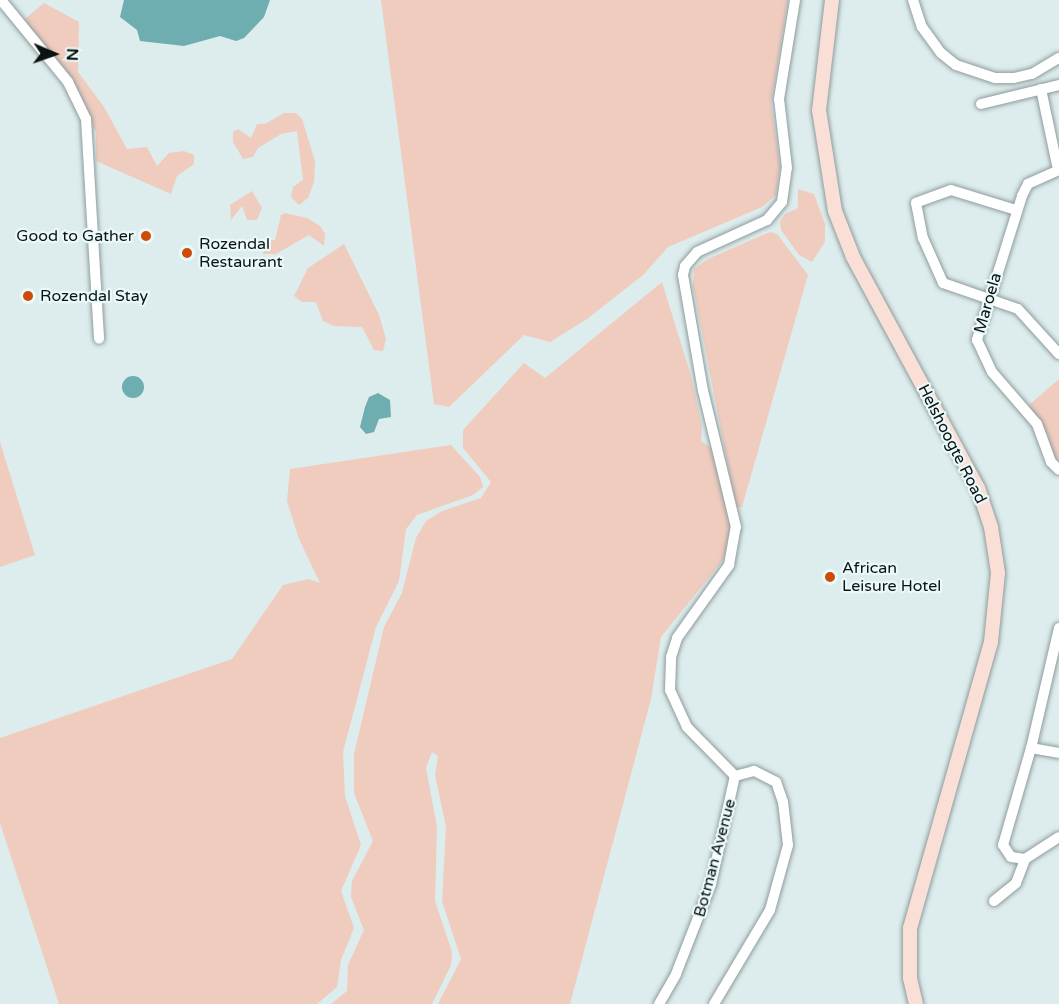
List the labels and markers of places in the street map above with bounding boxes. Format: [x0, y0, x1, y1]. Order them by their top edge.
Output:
place label: Good to Gather [16, 226, 134, 246]
marker: Good to Gather [139, 229, 153, 243]
place label: Rozendal Restaurant [199, 234, 283, 272]
marker: Rozendal Restaurant [180, 246, 194, 260]
place label: Rozendal Stay [40, 286, 148, 306]
marker: Rozendal Stay [21, 289, 35, 303]
place label: African Leisure Hotel [842, 558, 941, 596]
marker: African Leisure Hotel [823, 570, 837, 584]

